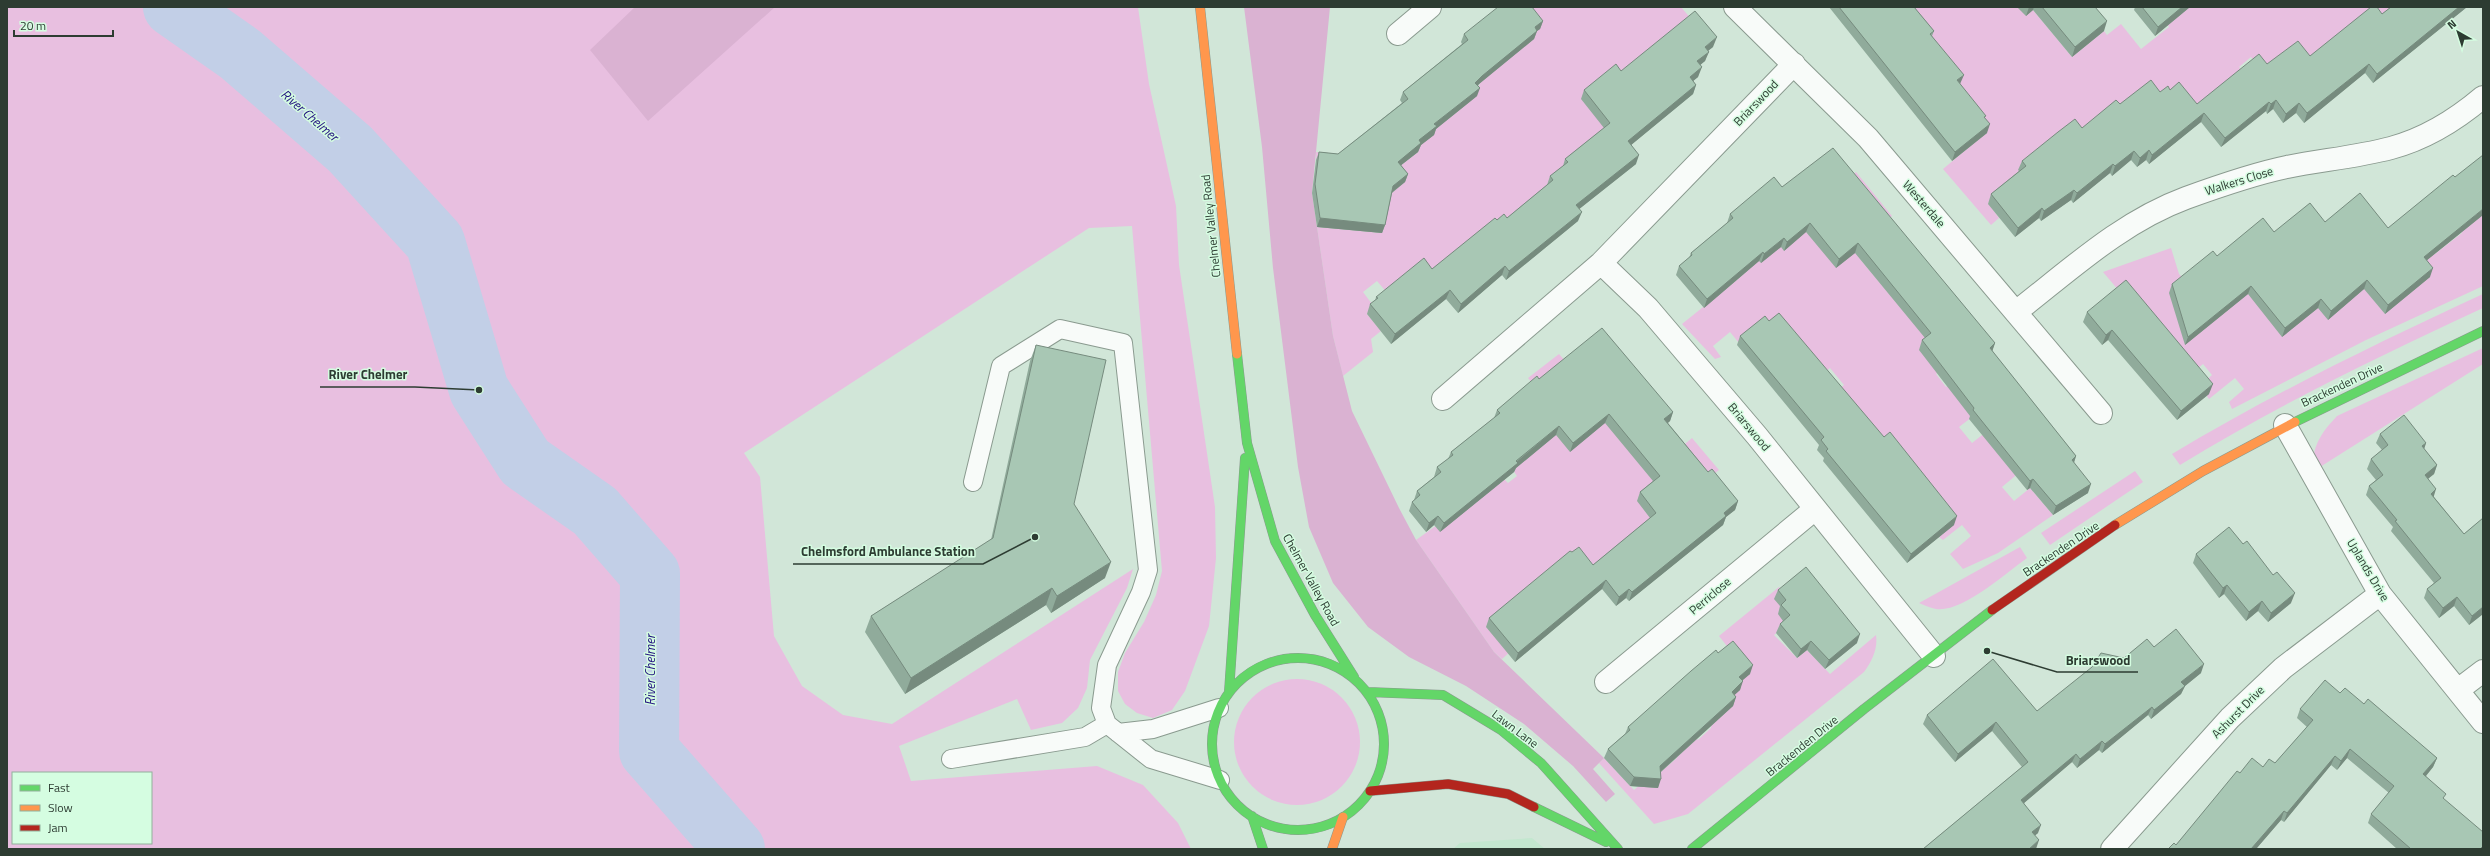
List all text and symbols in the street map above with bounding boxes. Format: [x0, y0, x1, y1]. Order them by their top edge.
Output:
scale bar [14, 12, 113, 38]
north arrow [2438, 12, 2478, 52]
text: 20 m [20, 16, 46, 35]
text: N [2444, 16, 2460, 33]
street label: Briarswood [1729, 75, 1783, 130]
water label: River Chelmer [277, 84, 345, 147]
street label: Walkers Close [2202, 161, 2275, 200]
street label: Chelmer Valley Road [1196, 174, 1225, 278]
street label: Westerdale [1898, 176, 1950, 232]
street label: Brackenden Drive [2298, 357, 2386, 412]
callout: River Chelmer [320, 362, 415, 387]
text: River Chelmer [329, 364, 408, 384]
street label: Briarswood [1723, 398, 1775, 455]
street label: Brackenden Drive [2019, 516, 2103, 581]
street label: Chelmer Valley Road [1278, 530, 1345, 630]
street label: Uplands Drive [2342, 535, 2395, 605]
callout: Chelmsford Ambulance Station [793, 539, 983, 564]
text: Chelmsford Ambulance Station [801, 541, 975, 561]
street label: Perriclose [1684, 572, 1735, 619]
water label: River Chelmer [640, 633, 660, 705]
callout: Briarswood [2057, 647, 2138, 672]
text: Briarswood [2066, 650, 2130, 670]
street label: Ashurst Drive [2207, 681, 2269, 743]
street label: Lawn Lane [1488, 705, 1543, 753]
street label: Brackenden Drive [1761, 710, 1842, 781]
legend [12, 772, 152, 844]
text: Fast [48, 778, 71, 797]
text: Slow [48, 798, 73, 817]
text: Jam [48, 818, 68, 837]

